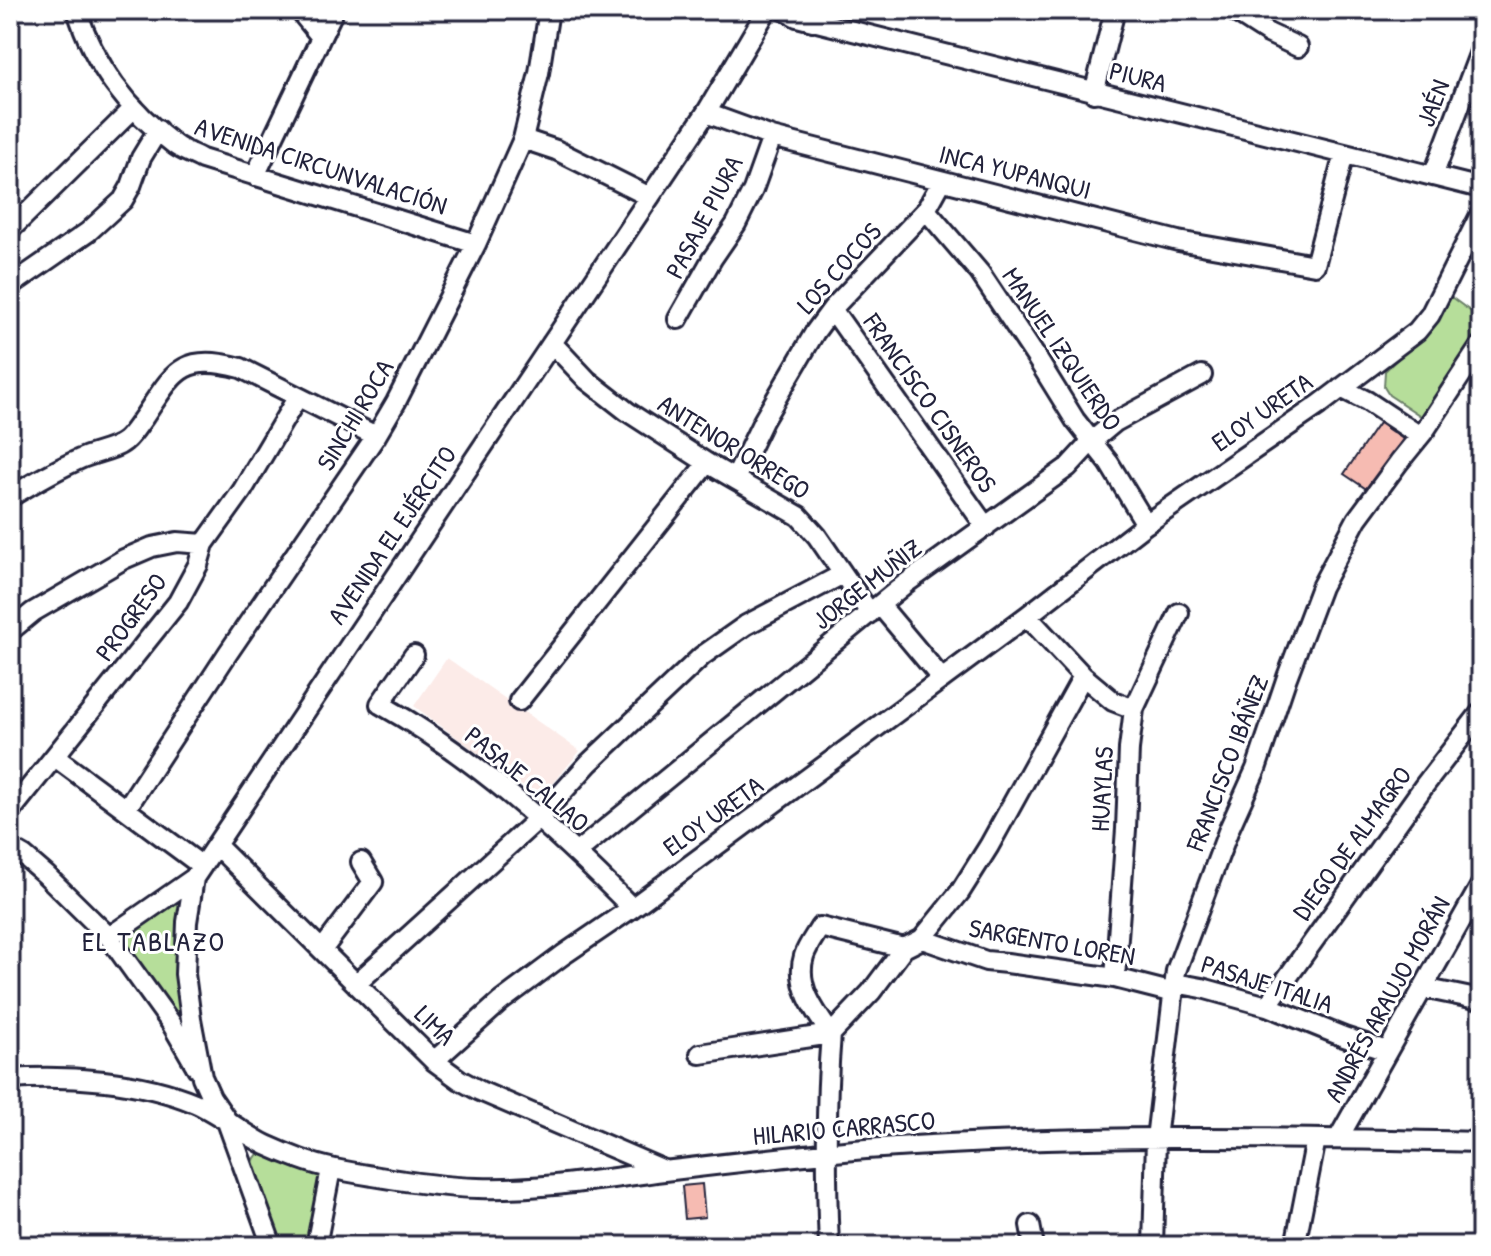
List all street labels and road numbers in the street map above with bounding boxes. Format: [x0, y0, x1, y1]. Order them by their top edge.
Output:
street label: PIURA [1106, 53, 1171, 101]
street label: JAÉN [1408, 74, 1457, 131]
street label: AVENIDA CIRCUNVALACIÓN [191, 108, 451, 223]
street label: INCA YUPANQUI [936, 136, 1095, 207]
street label: PASAJE PIURA [657, 149, 751, 284]
street label: LOS COCOS [788, 215, 889, 321]
street label: MANUEL IZQUIERDO [995, 260, 1130, 437]
street label: FRANCISCO CISNEROS [855, 305, 1005, 499]
street label: SINCHI ROCA [308, 352, 402, 477]
street label: ELOY URETA [1204, 364, 1319, 459]
street label: ANTENOR ORREGO [652, 386, 817, 507]
street label: AVENIDA EL EJÉRCITO [319, 439, 464, 631]
street label: JORGE MUÑIZ [805, 530, 928, 637]
street label: PROGRESO [87, 566, 174, 668]
street label: FRANCISCO IBÁÑEZ [1177, 670, 1276, 857]
street label: PASAJE CALLAO [458, 718, 597, 840]
street label: HUAYLAS [1082, 746, 1121, 832]
street label: DIEGO DE ALMAGRO [1284, 759, 1419, 927]
street label: ELOY URETA [656, 767, 770, 864]
street label: ANDRÉS ARAUJO MORÁN [1316, 890, 1458, 1108]
street label: SARGENTO LOREN [966, 910, 1138, 973]
street label: PASAJE ITALIA [1197, 946, 1338, 1021]
street label: LIMA [407, 997, 464, 1053]
street label: HILARIO CARRASCO [751, 1102, 937, 1153]

